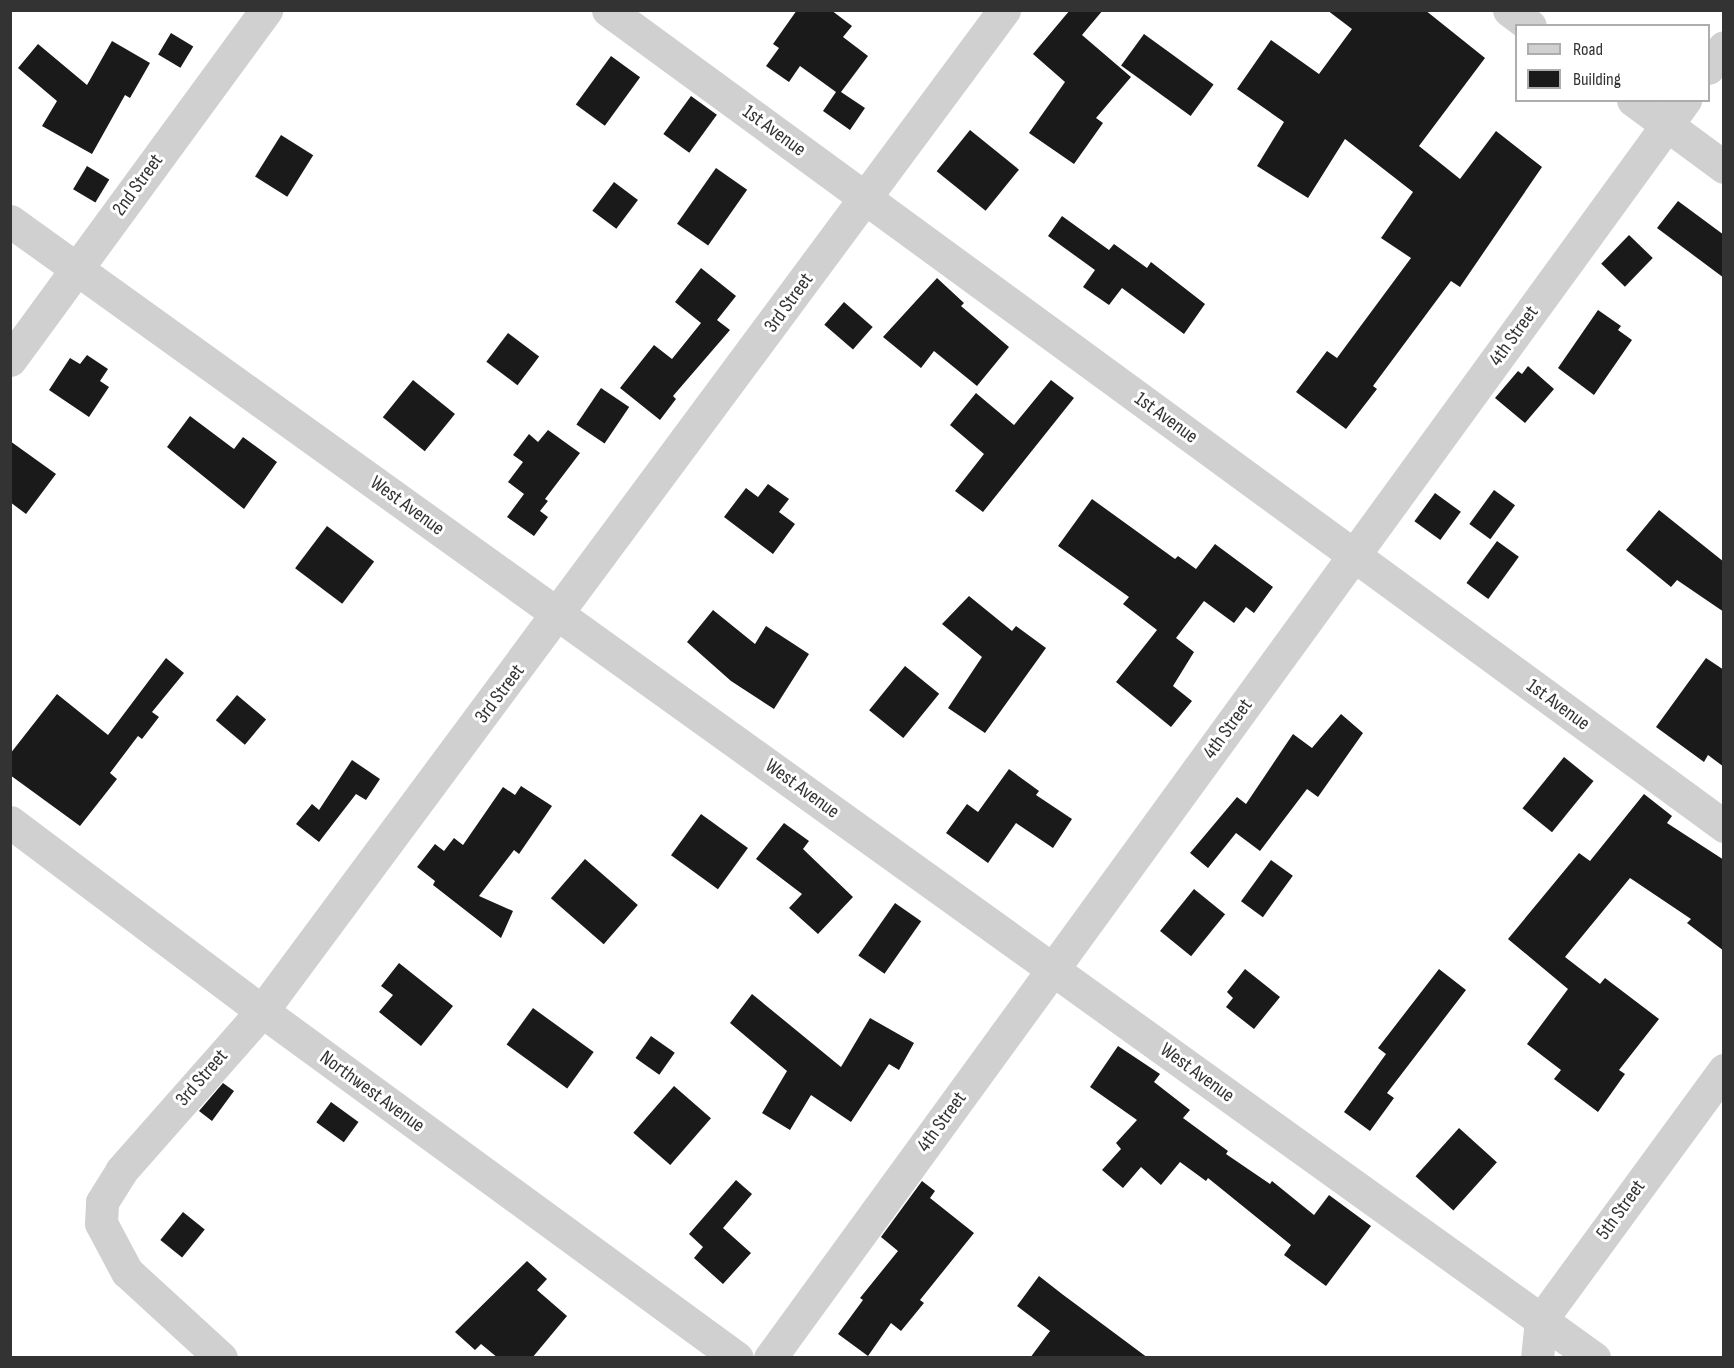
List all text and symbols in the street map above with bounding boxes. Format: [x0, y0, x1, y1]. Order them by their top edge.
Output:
legend [1515, 24, 1710, 102]
text: Road [1573, 39, 1603, 60]
text: Building [1573, 69, 1621, 90]
street label: 1st Avenue [738, 100, 810, 162]
street label: 2nd Street [108, 149, 168, 221]
street label: 3rd Street [759, 269, 819, 337]
street label: 4th Street [1484, 301, 1544, 371]
street label: 1st Avenue [1130, 387, 1202, 449]
street label: West Avenue [365, 471, 449, 541]
street label: 3rd Street [470, 660, 530, 728]
street label: 1st Avenue [1522, 674, 1594, 736]
street label: 4th Street [1198, 694, 1258, 764]
street label: West Avenue [760, 754, 844, 824]
street label: West Avenue [1155, 1038, 1239, 1108]
street label: 3rd Street [171, 1045, 233, 1111]
street label: Northwest Avenue [315, 1046, 429, 1138]
street label: 4th Street [912, 1087, 972, 1157]
street label: 5th Street [1591, 1175, 1651, 1245]

